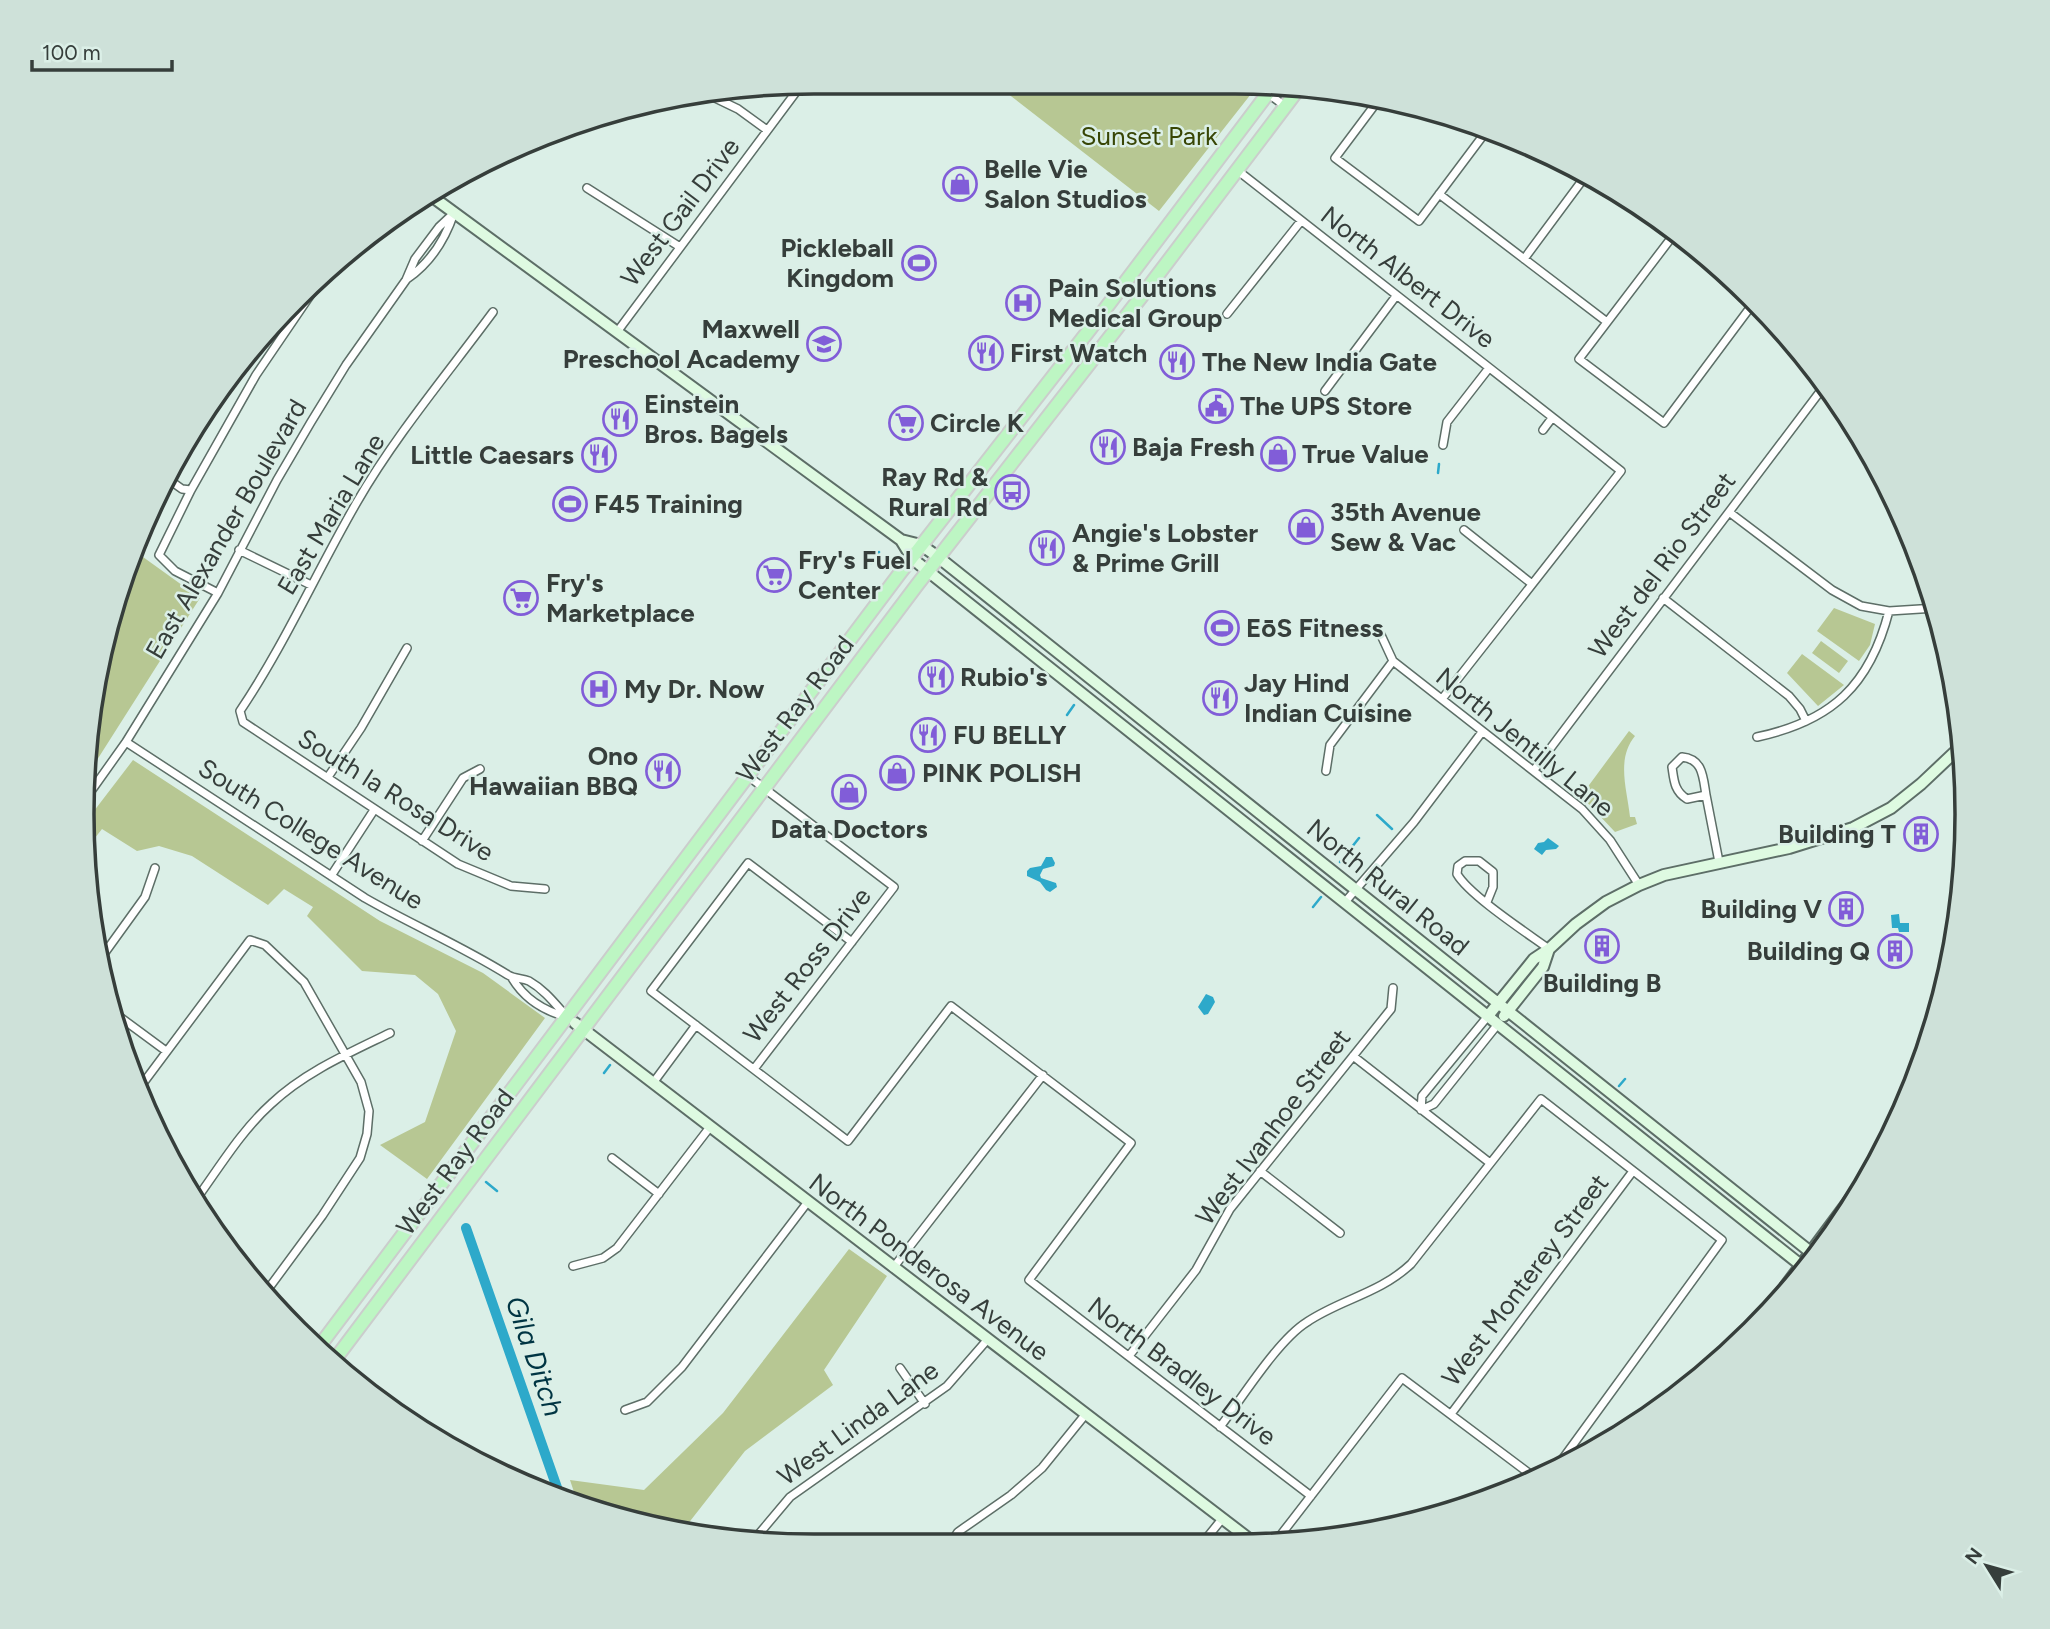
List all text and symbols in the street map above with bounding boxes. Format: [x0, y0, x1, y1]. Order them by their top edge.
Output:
scale bar [32, 28, 172, 72]
text: 100 m [42, 40, 101, 65]
park label: Sunset Park [1081, 120, 1218, 152]
street label: West Gail Drive [614, 131, 746, 293]
place label: Belle Vie Salon Studios [984, 153, 1147, 215]
shop icon: Belle Vie Salon Studios [941, 165, 979, 203]
street label: North Albert Drive [1314, 199, 1502, 355]
place label: Pickleball Kingdom [780, 232, 894, 294]
sports icon: Pickleball Kingdom [900, 244, 938, 282]
place label: Pain Solutions Medical Group [1048, 272, 1222, 334]
hospital icon: Pain Solutions Medical Group [1004, 284, 1042, 322]
place label: Maxwell Preschool Academy [563, 313, 800, 375]
school or university icon: Maxwell Preschool Academy [805, 325, 843, 363]
restaurant icon: First Watch [967, 334, 1005, 372]
place label: First Watch [1010, 337, 1147, 369]
restaurant icon: The New India Gate [1158, 343, 1196, 381]
place label: The New India Gate [1202, 346, 1437, 378]
public building icon: The UPS Store [1197, 387, 1235, 425]
place label: Einstein Bros. Bagels [644, 388, 788, 450]
place label: The UPS Store [1240, 390, 1412, 422]
street label: East Alexander Boulevard [138, 393, 314, 665]
restaurant icon: Einstein Bros. Bagels [601, 400, 639, 438]
supermarket icon: Circle K [887, 404, 925, 442]
place label: Circle K [930, 407, 1025, 439]
street label: East Maria Lane [270, 428, 392, 600]
restaurant icon: Baja Fresh [1089, 428, 1127, 466]
place label: Baja Fresh [1132, 431, 1255, 463]
shop icon: True Value [1259, 435, 1297, 473]
restaurant icon: Little Caesars [580, 436, 618, 474]
place label: True Value [1302, 438, 1429, 470]
place label: Little Caesars [410, 439, 574, 471]
place label: Ray Rd & Rural Rd [881, 461, 988, 523]
street label: West del Rio Street [1582, 466, 1742, 664]
bus stop icon: Ray Rd & Rural Rd [993, 473, 1031, 511]
sports icon: F45 Training [551, 485, 589, 523]
place label: F45 Training [594, 488, 743, 520]
place label: 35th Avenue Sew & Vac [1330, 496, 1481, 558]
shop icon: 35th Avenue Sew & Vac [1287, 508, 1325, 546]
place label: Angie's Lobster & Prime Grill [1072, 517, 1258, 579]
restaurant icon: Angie's Lobster & Prime Grill [1028, 529, 1066, 567]
place label: Fry's Fuel Center [798, 544, 911, 606]
supermarket icon: Fry's Fuel Center [755, 556, 793, 594]
place label: Fry's Marketplace [546, 567, 695, 629]
supermarket icon: Fry's Marketplace [502, 579, 540, 617]
sports icon: EōS Fitness [1203, 609, 1241, 647]
place label: EōS Fitness [1246, 612, 1383, 644]
street label: West Ray Road [729, 629, 861, 789]
restaurant icon: Rubio's [917, 658, 955, 696]
street label: North Jentilly Lane [1430, 660, 1620, 824]
place label: Rubio's [960, 661, 1047, 693]
place label: Jay Hind Indian Cuisine [1244, 667, 1412, 729]
hospital icon: My Dr. Now [580, 670, 618, 708]
place label: My Dr. Now [624, 673, 765, 705]
restaurant icon: Jay Hind Indian Cuisine [1201, 679, 1239, 717]
restaurant icon: FU BELLY [909, 716, 947, 754]
place label: FU BELLY [953, 719, 1067, 751]
street label: South la Rosa Drive [292, 722, 500, 868]
place label: Ono Hawaiian BBQ [469, 740, 638, 802]
street label: South College Avenue [192, 752, 430, 916]
restaurant icon: Ono Hawaiian BBQ [644, 752, 682, 790]
shop icon: PINK POLISH [878, 754, 916, 792]
place label: PINK POLISH [922, 757, 1082, 789]
shop icon: Data Doctors [830, 773, 868, 811]
street label: North Rural Road [1300, 812, 1476, 962]
place label: Data Doctors [770, 813, 928, 845]
building icon: Building T [1902, 815, 1940, 853]
place label: Building T [1778, 818, 1896, 850]
street label: West Ross Drive [736, 881, 878, 1049]
building icon: Building V [1827, 890, 1865, 928]
place label: Building V [1700, 893, 1822, 925]
building icon: Building B [1583, 927, 1621, 965]
building icon: Building Q [1876, 932, 1914, 970]
place label: Building Q [1747, 935, 1870, 967]
place label: Building B [1543, 967, 1661, 999]
street label: West Ivanhoe Street [1189, 1022, 1357, 1231]
street label: West Ray Road [389, 1082, 521, 1242]
street label: North Ponderosa Avenue [803, 1166, 1055, 1368]
street label: West Monterey Street [1435, 1167, 1615, 1392]
street label: North Bradley Drive [1081, 1290, 1283, 1452]
water label: Gila Ditch [499, 1291, 571, 1421]
street label: West Linda Lane [771, 1354, 945, 1492]
north arrow [1952, 1531, 2022, 1601]
text: N [1960, 1543, 1987, 1569]

